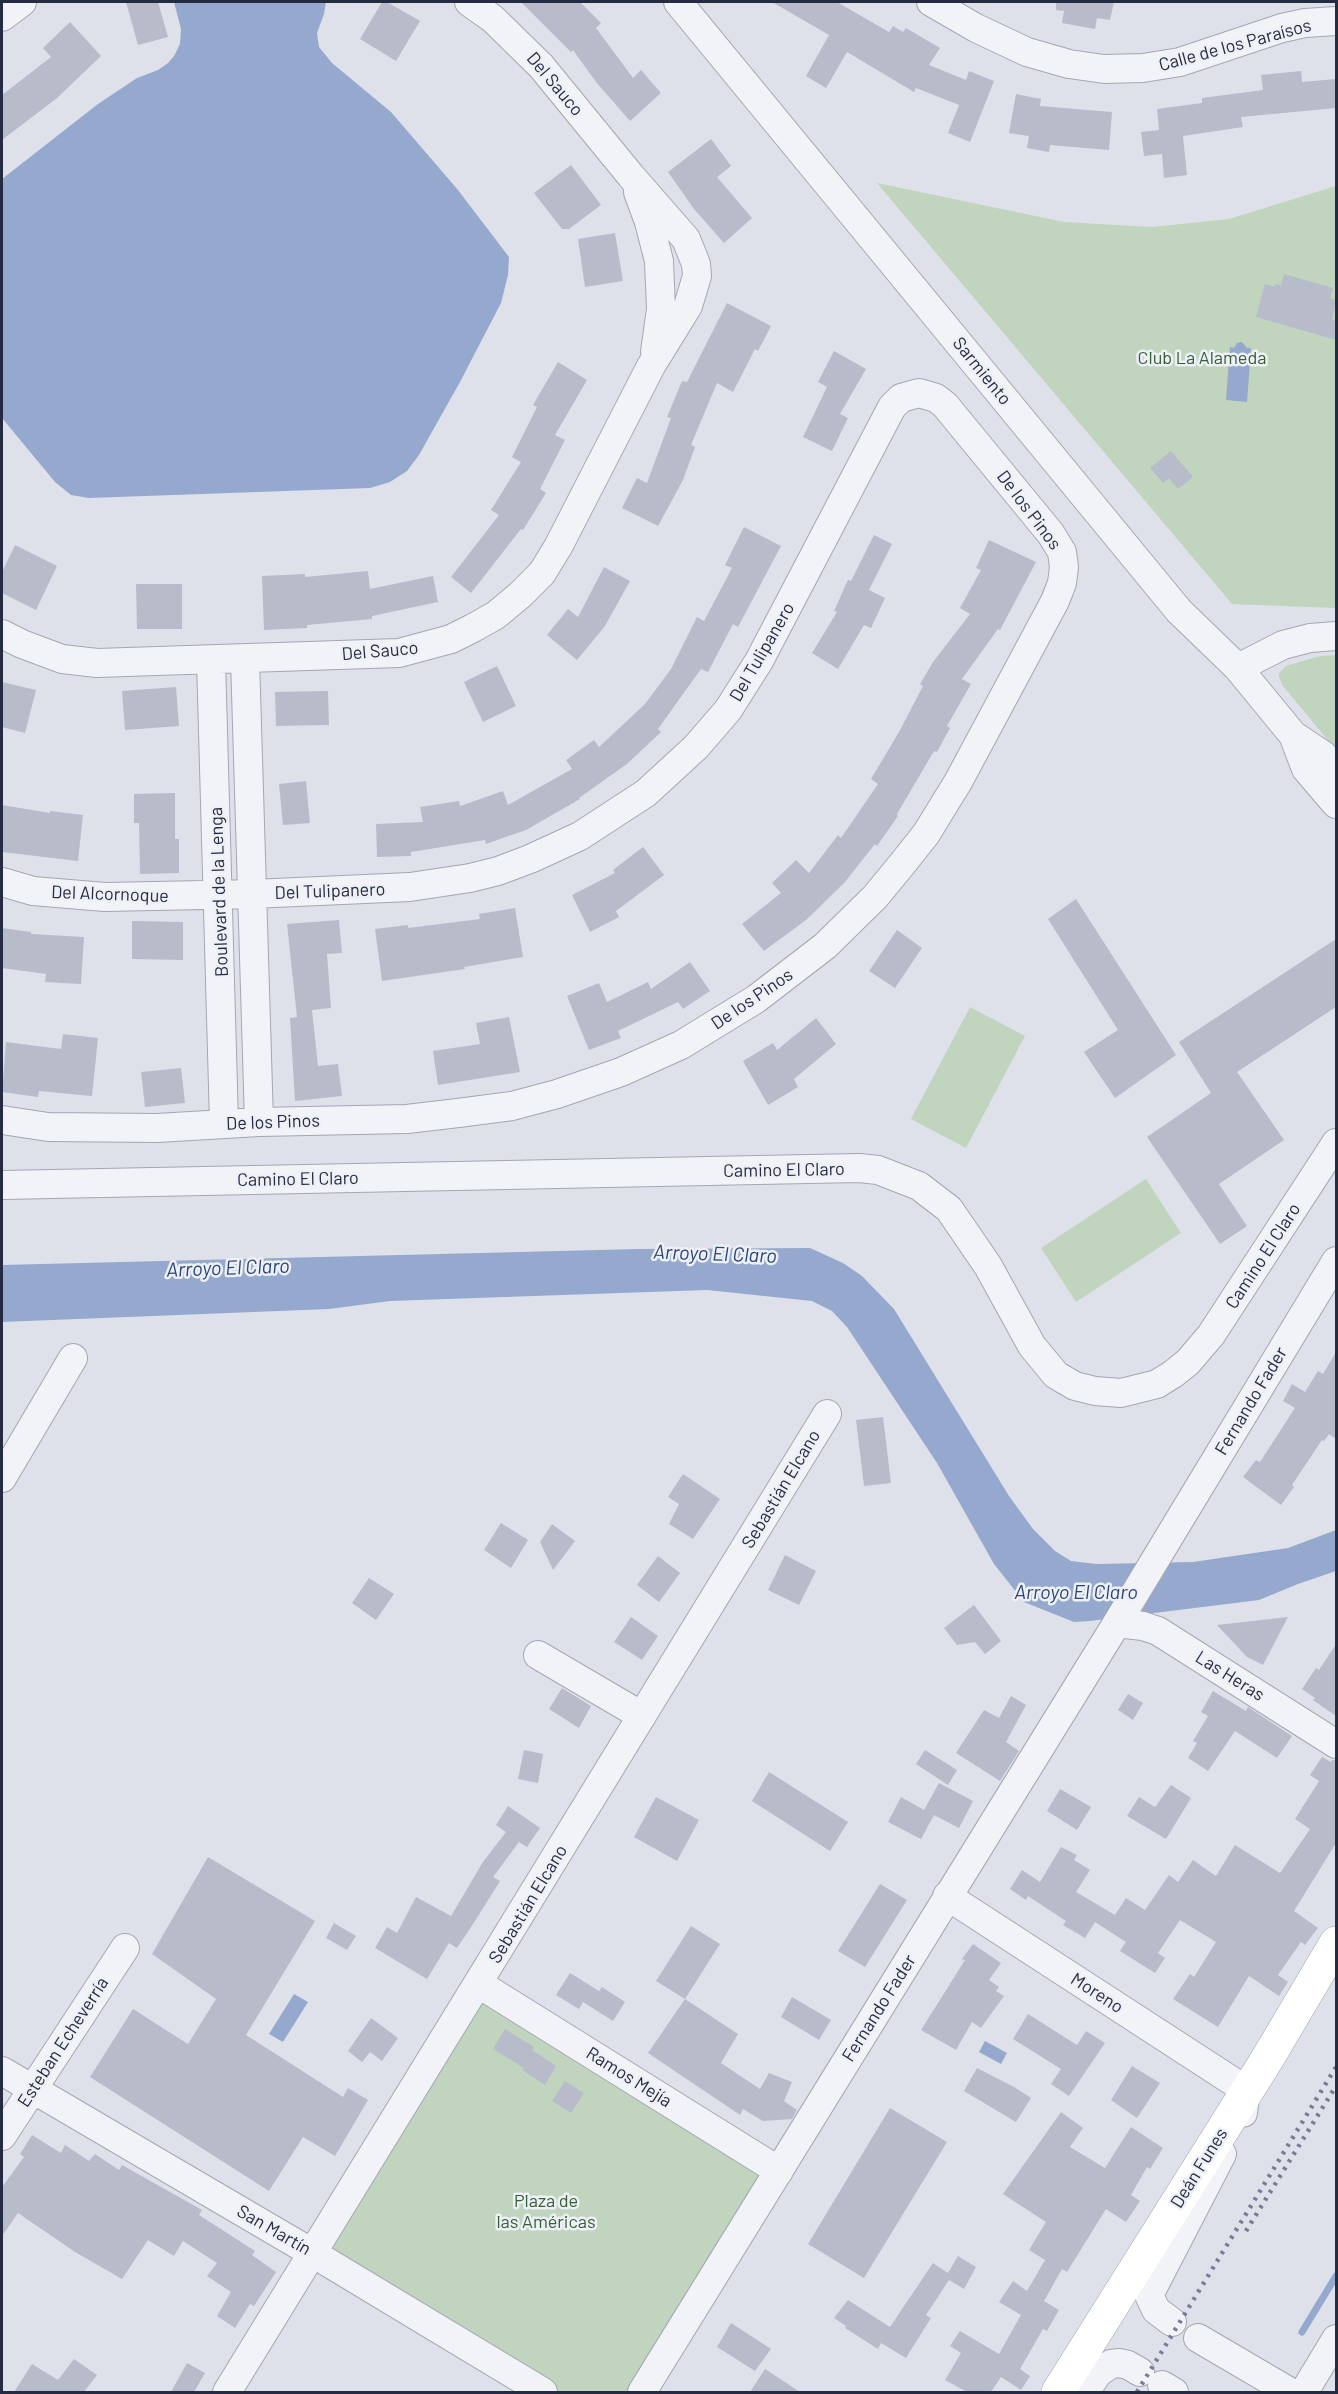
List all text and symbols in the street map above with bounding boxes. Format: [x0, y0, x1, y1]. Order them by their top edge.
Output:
street label: Calle de los Paraísos [1156, 14, 1314, 76]
street label: Del Sauco [522, 48, 588, 120]
street label: Sarmiento [948, 333, 1016, 409]
park label: Club La Alameda [1138, 347, 1266, 369]
street label: De los Pinos [992, 466, 1066, 554]
street label: Del Tulipanero [725, 599, 799, 705]
street label: Del Sauco [341, 637, 419, 665]
street label: Boulevard de la Lenga [205, 807, 233, 977]
street label: Del Tulipanero [274, 878, 386, 904]
street label: Del Alcornoque [51, 881, 169, 907]
street label: De los Pinos [707, 964, 797, 1034]
street label: De los Pinos [226, 1110, 320, 1134]
street label: Camino El Claro [723, 1158, 845, 1182]
street label: Camino El Claro [237, 1167, 359, 1191]
street label: Camino El Claro [1221, 1199, 1305, 1313]
water label: Arroyo El Claro [653, 1240, 777, 1268]
water label: Arroyo El Claro [166, 1254, 290, 1282]
street label: Fernando Fader [1210, 1343, 1292, 1459]
street label: Sebastián Elcano [737, 1426, 825, 1552]
water label: Arroyo El Claro [1014, 1580, 1138, 1604]
street label: Las Heras [1191, 1646, 1269, 1706]
street label: Sebastián Elcano [484, 1841, 572, 1967]
street label: Fernando Fader [837, 1950, 921, 2066]
street label: Moreno [1067, 1968, 1127, 2018]
street label: Esteban Echeverría [13, 1973, 113, 2111]
street label: Ramos Mejía [582, 2042, 676, 2112]
street label: Deán Funes [1166, 2124, 1232, 2212]
park label: Plaza de las Américas [496, 2190, 596, 2232]
street label: San Martín [233, 2200, 315, 2260]

